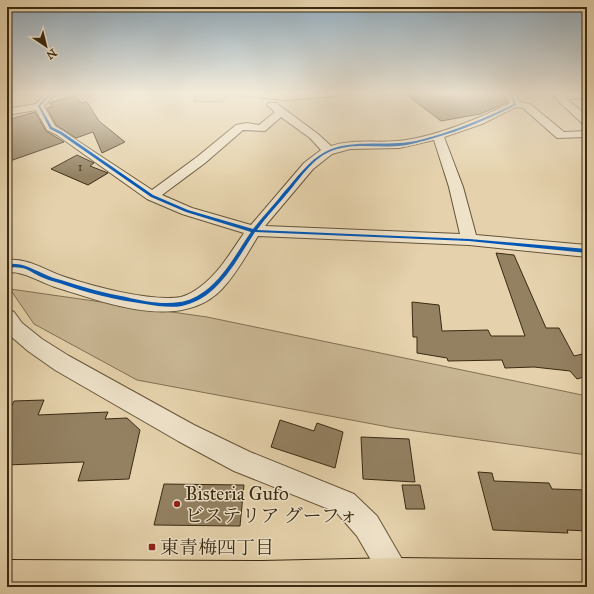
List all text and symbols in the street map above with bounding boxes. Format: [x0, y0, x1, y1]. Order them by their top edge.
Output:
north arrow [26, 26, 66, 66]
text: N [43, 46, 59, 62]
house number: 1 [78, 160, 83, 174]
place label: Bisteria Gufo ビステリア グーフォ [185, 482, 358, 527]
marker: Bisteria Gufo ビステリア グーフォ [172, 499, 182, 509]
place label: 東青梅四丁目 [160, 536, 274, 559]
marker: 東青梅四丁目 [147, 542, 157, 552]

